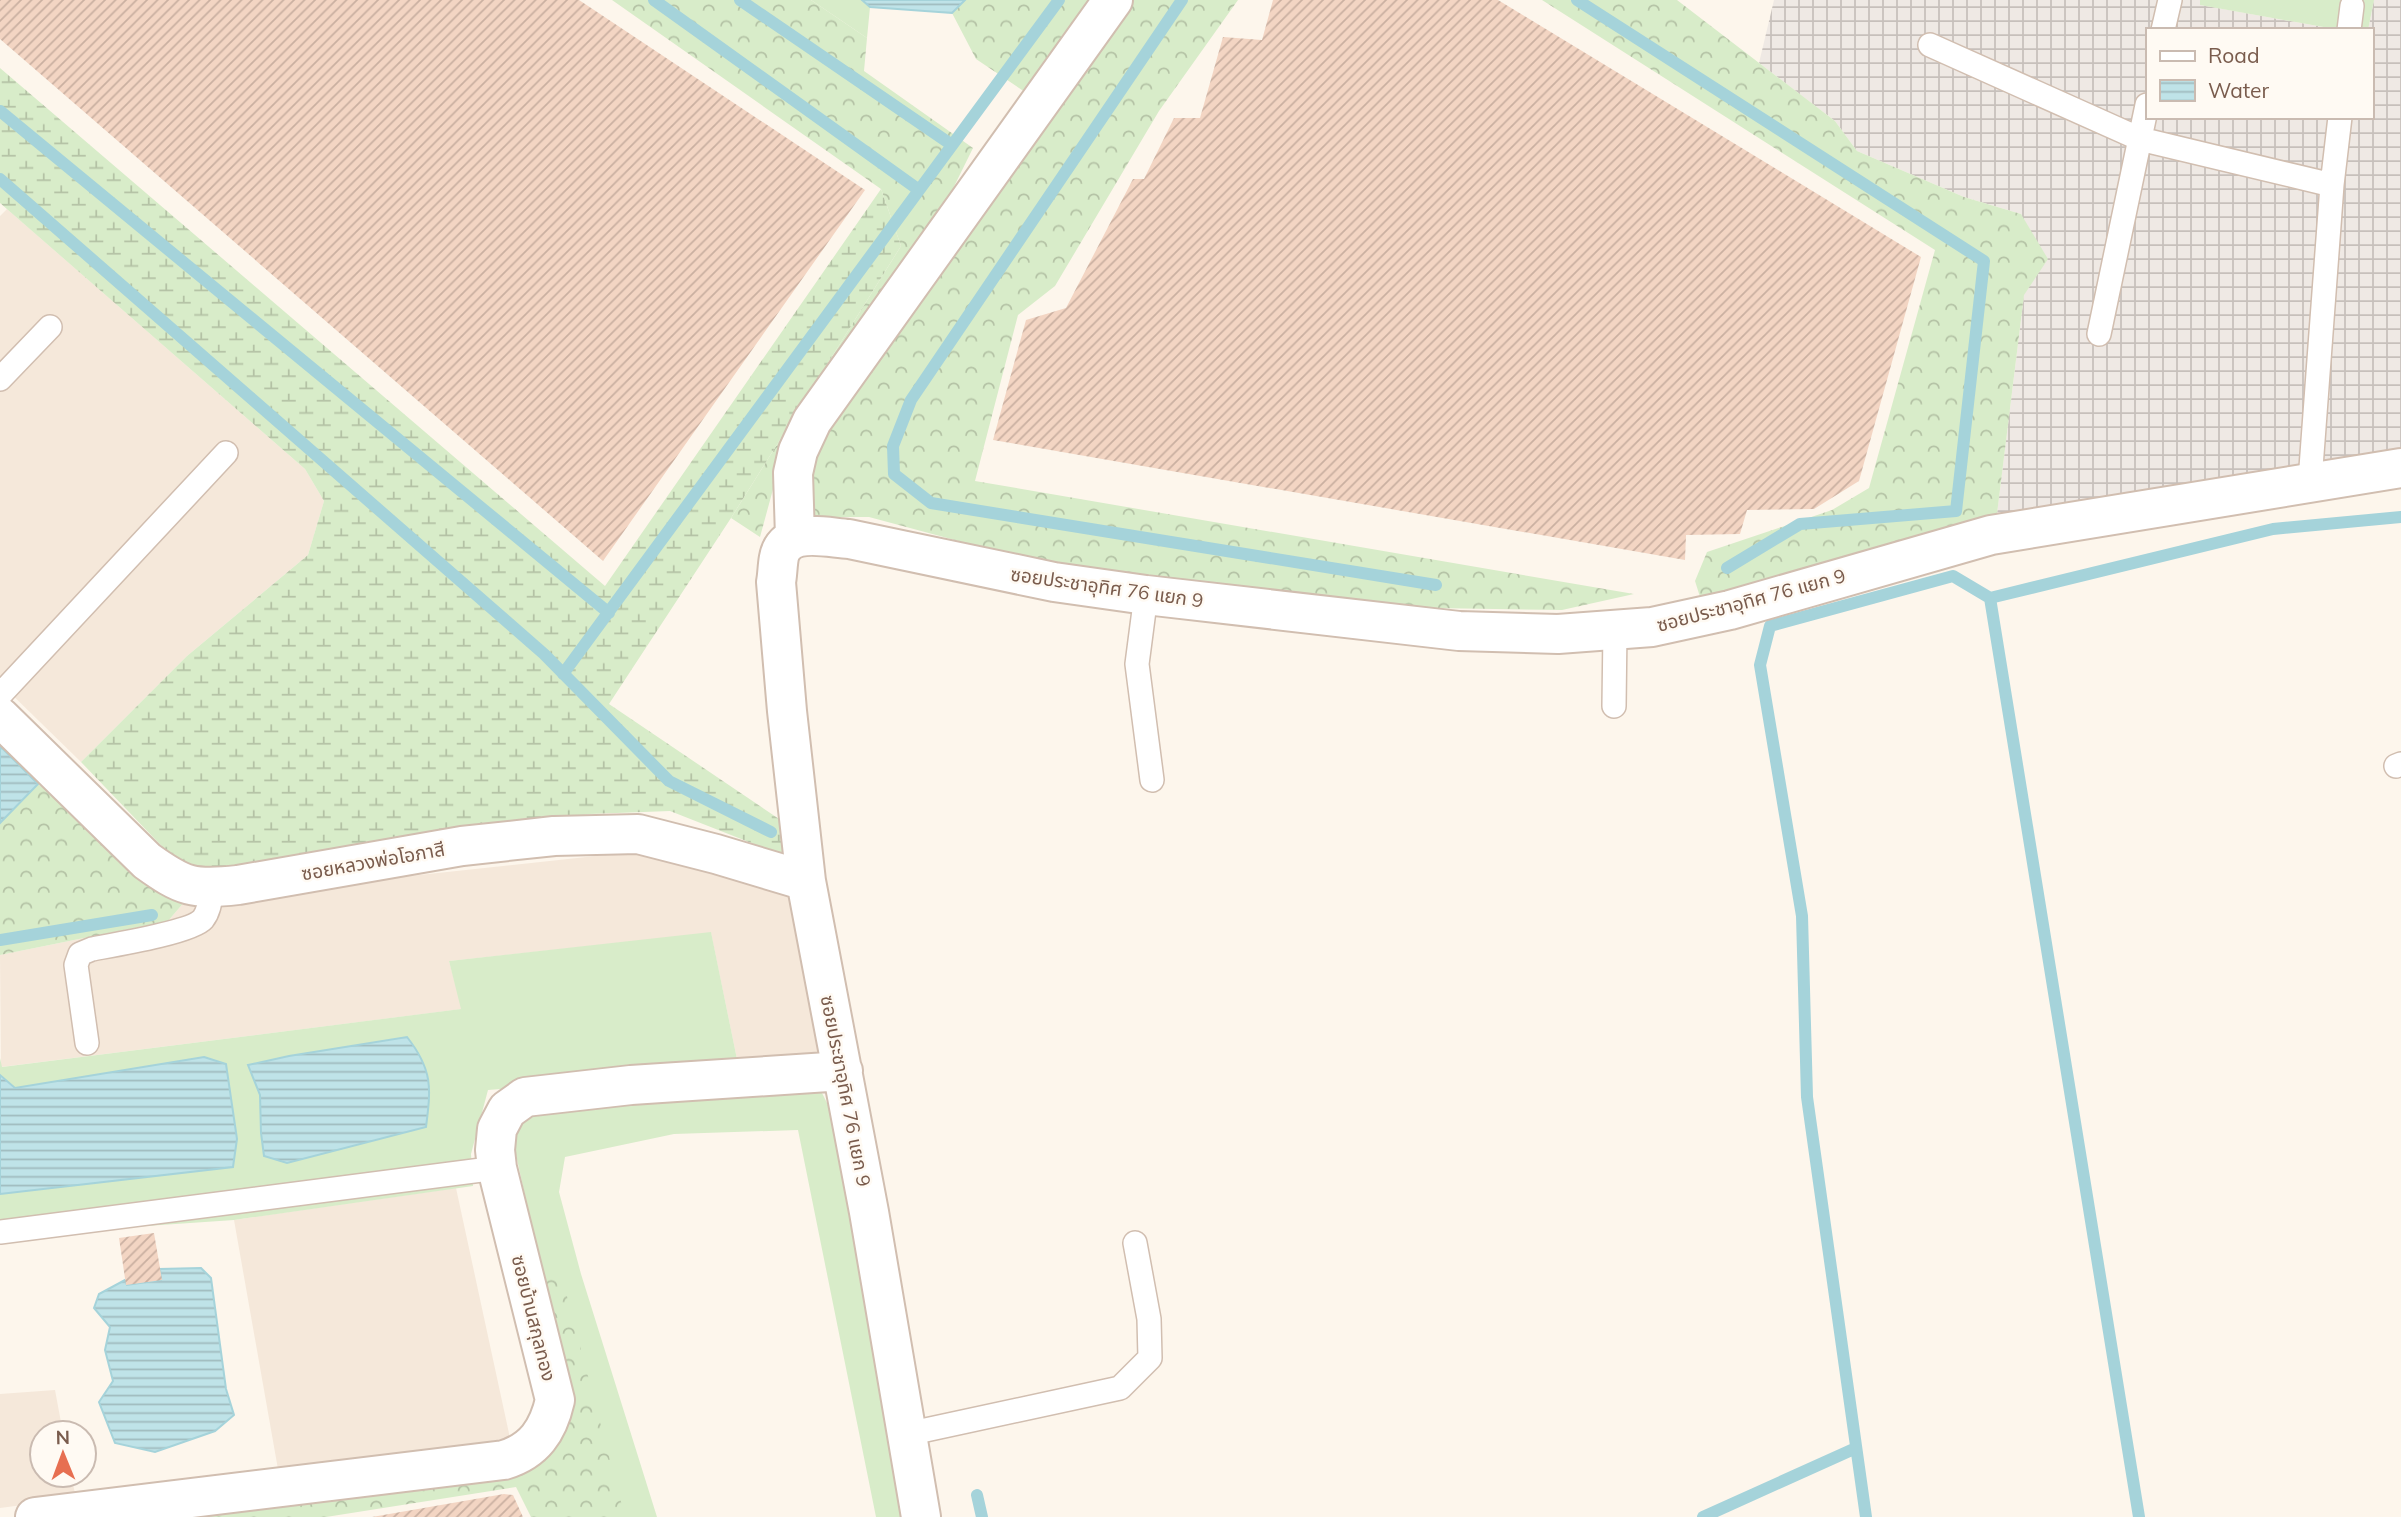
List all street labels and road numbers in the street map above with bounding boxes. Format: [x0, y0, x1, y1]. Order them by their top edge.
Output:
street label: ซอยประชาอุทิศ 76 แยก 9 [1009, 562, 1205, 612]
street label: ซอยประชาอุทิศ 76 แยก 9 [1654, 563, 1848, 637]
street label: ซอยหลวงพ่อโอภาสี [300, 837, 447, 885]
street label: ซอยประชาอุทิศ 76 แยก 9 [816, 993, 876, 1189]
street label: ซอยบ้านสกุลทอง [507, 1252, 561, 1384]

